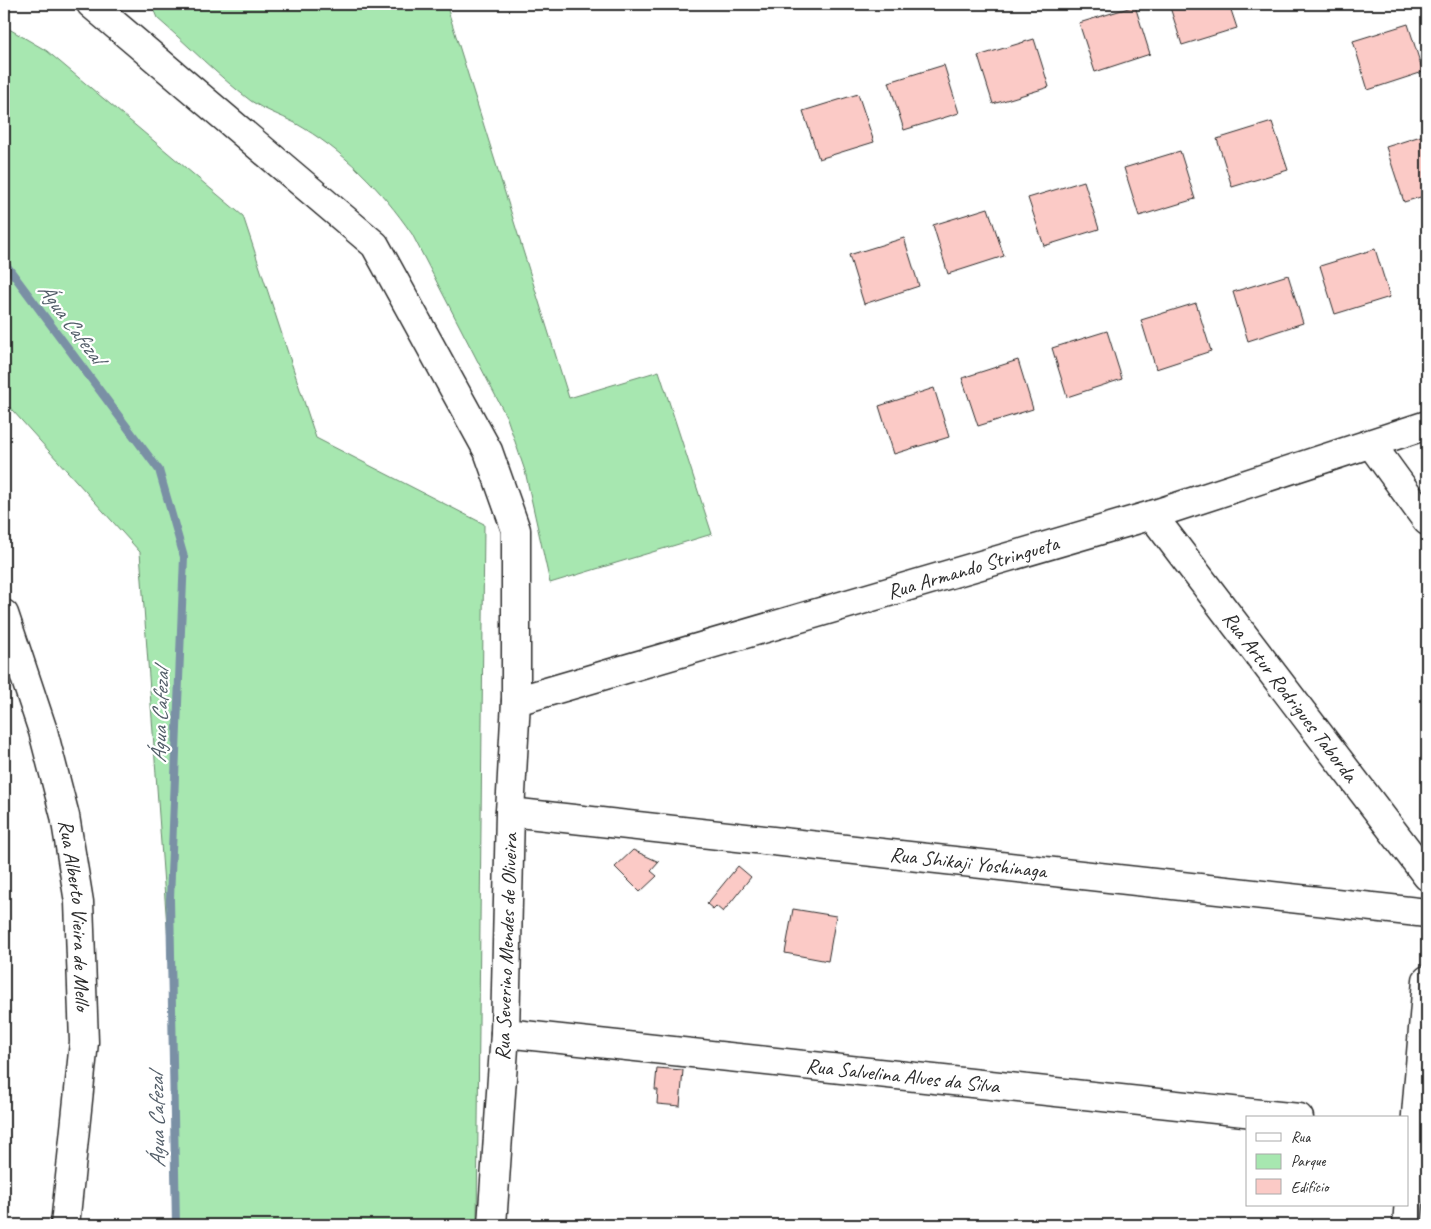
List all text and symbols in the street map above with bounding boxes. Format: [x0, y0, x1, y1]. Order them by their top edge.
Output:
water label: Água Cafezal [32, 277, 115, 375]
street label: Rua Armando Stringueta [884, 530, 1063, 605]
street label: Rua Artur Rodrigues Taborda [1217, 606, 1365, 788]
water label: Água Cafezal [144, 661, 176, 763]
street label: Rua Alberto Vieira de Mello [53, 818, 96, 1014]
street label: Rua Severino Mendes de Oliveira [489, 831, 523, 1061]
street label: Rua Shikaji Yoshinaga [889, 841, 1050, 884]
street label: Rua Salvelina Alves da Silva [805, 1052, 1003, 1099]
water label: Água Cafezal [142, 1067, 172, 1168]
legend [1246, 1116, 1408, 1206]
text: Rua [1291, 1128, 1311, 1147]
text: Parque [1291, 1152, 1327, 1171]
text: Edifício [1291, 1178, 1330, 1197]

